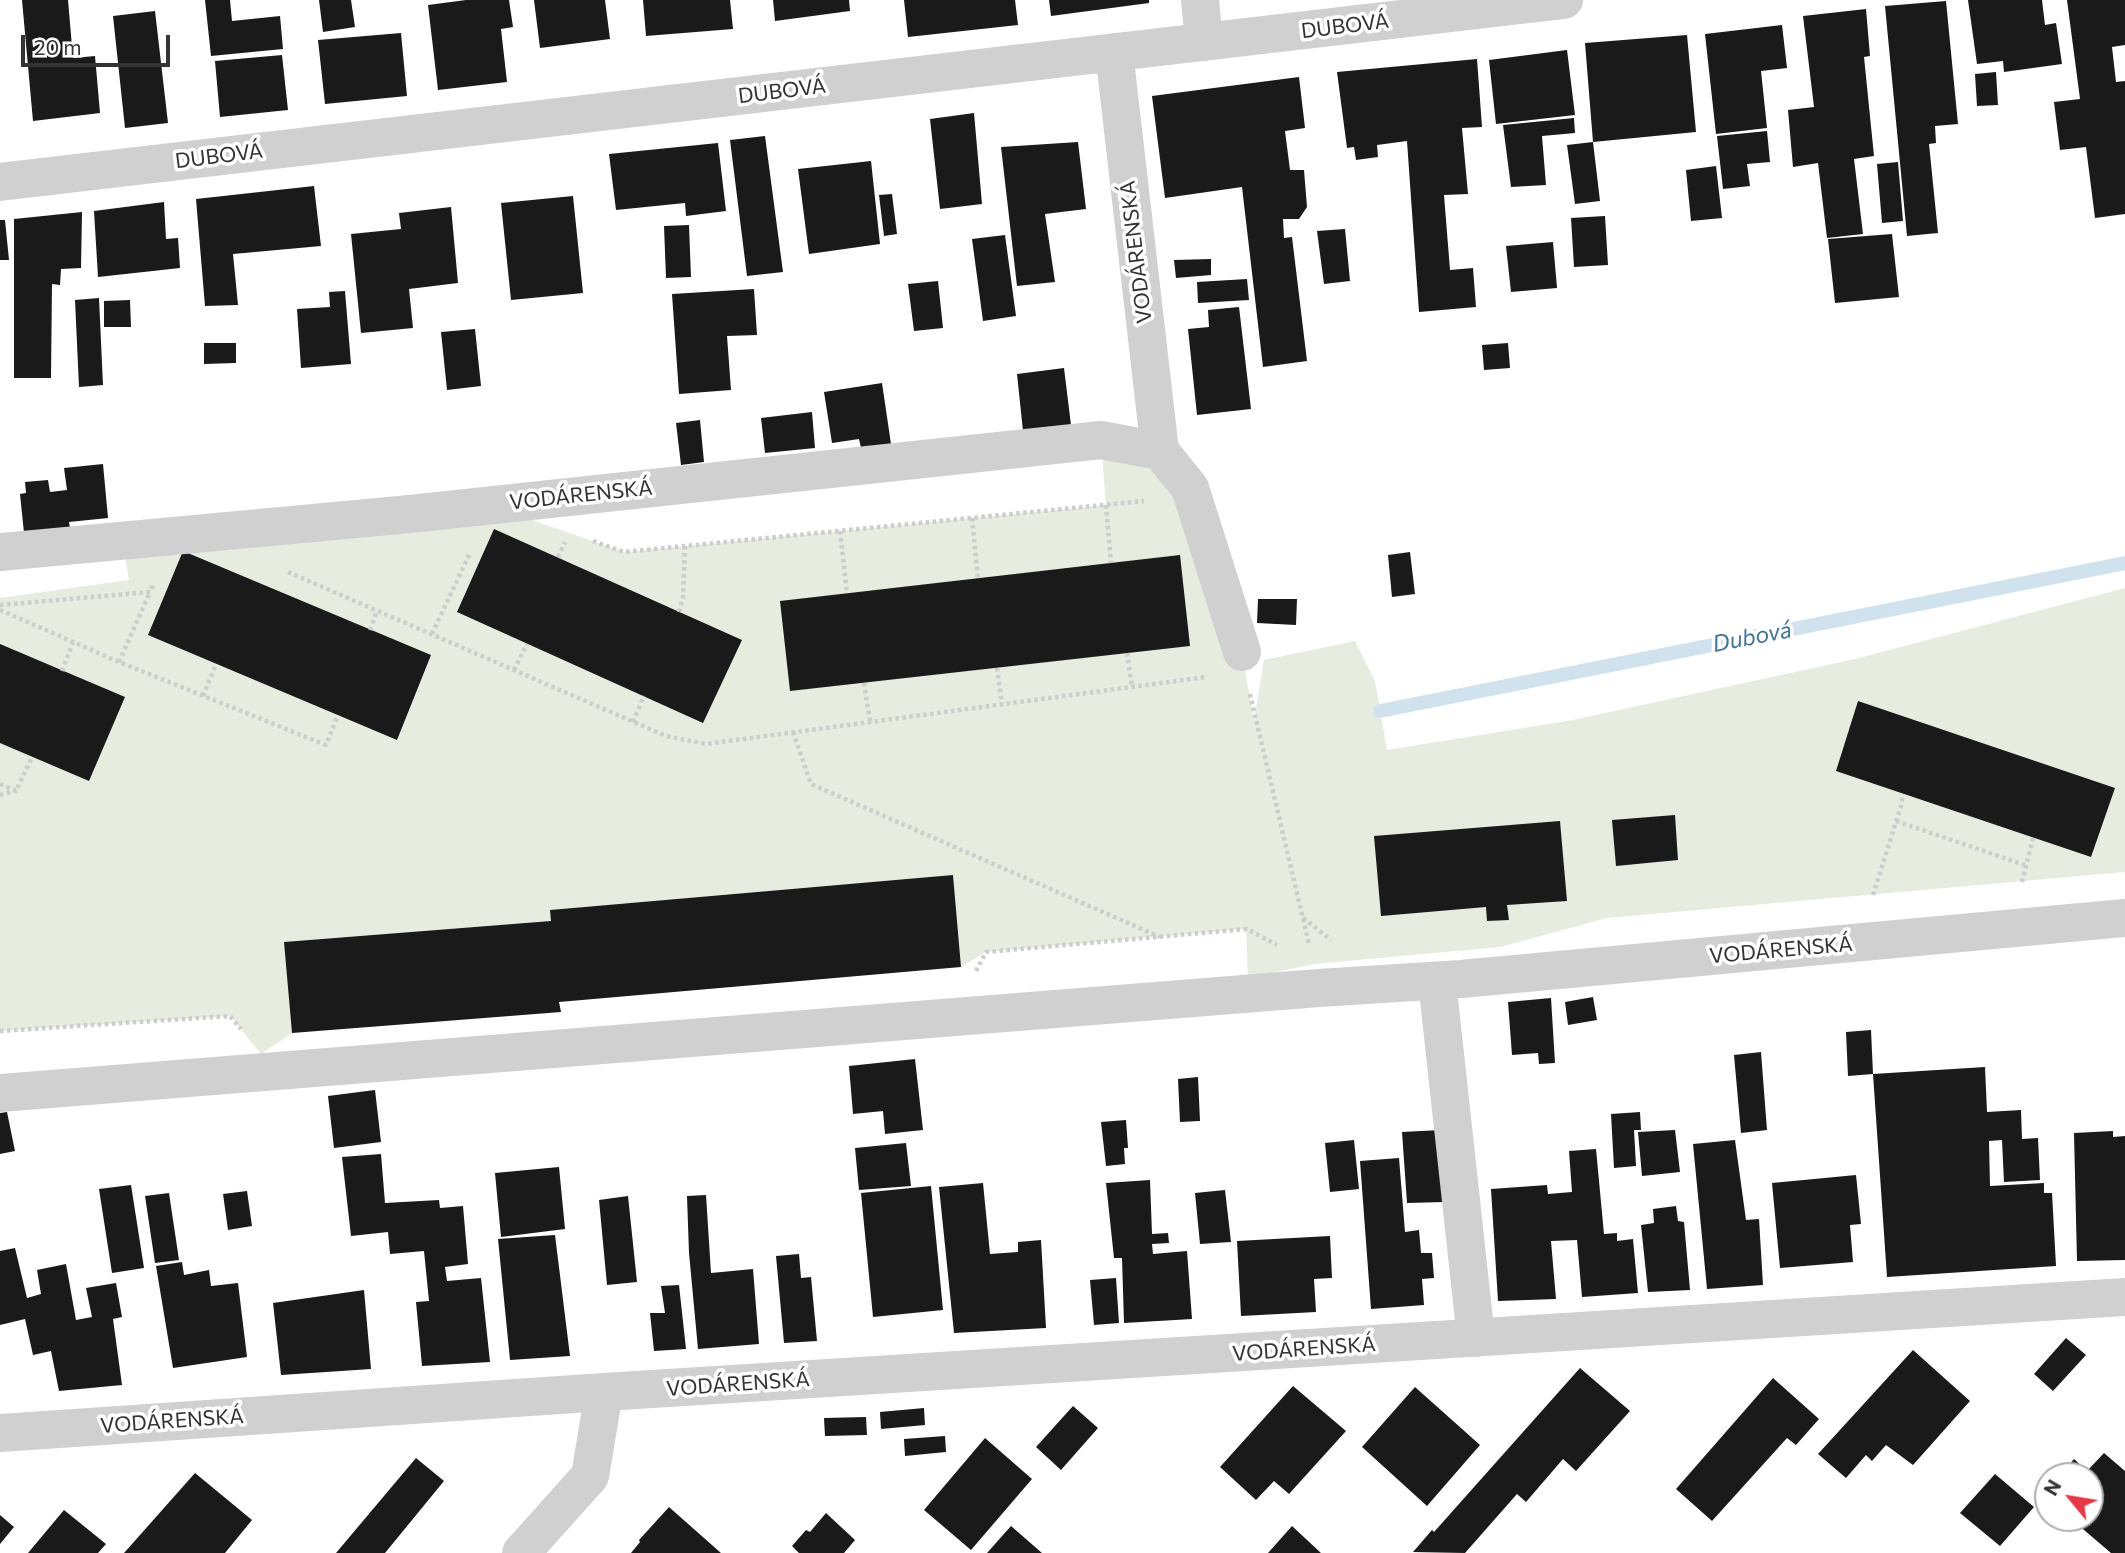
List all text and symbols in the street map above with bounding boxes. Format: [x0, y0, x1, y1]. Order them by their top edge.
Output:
street label: DUBOVÁ [1300, 8, 1390, 44]
scale bar [24, 21, 173, 65]
text: 20 m [34, 34, 82, 59]
street label: DUBOVÁ [737, 73, 827, 109]
street label: DUBOVÁ [174, 138, 264, 174]
street label: VODÁRENSKÁ [1115, 179, 1157, 325]
street label: VODÁRENSKÁ [508, 475, 654, 515]
water label: Dubová [1710, 616, 1794, 658]
street label: VODÁRENSKÁ [1708, 931, 1854, 969]
street label: VODÁRENSKÁ [1231, 1331, 1377, 1367]
street label: VODÁRENSKÁ [665, 1366, 811, 1402]
street label: VODÁRENSKÁ [99, 1403, 245, 1439]
north arrow [2034, 1462, 2104, 1532]
text: N [2039, 1475, 2066, 1499]

